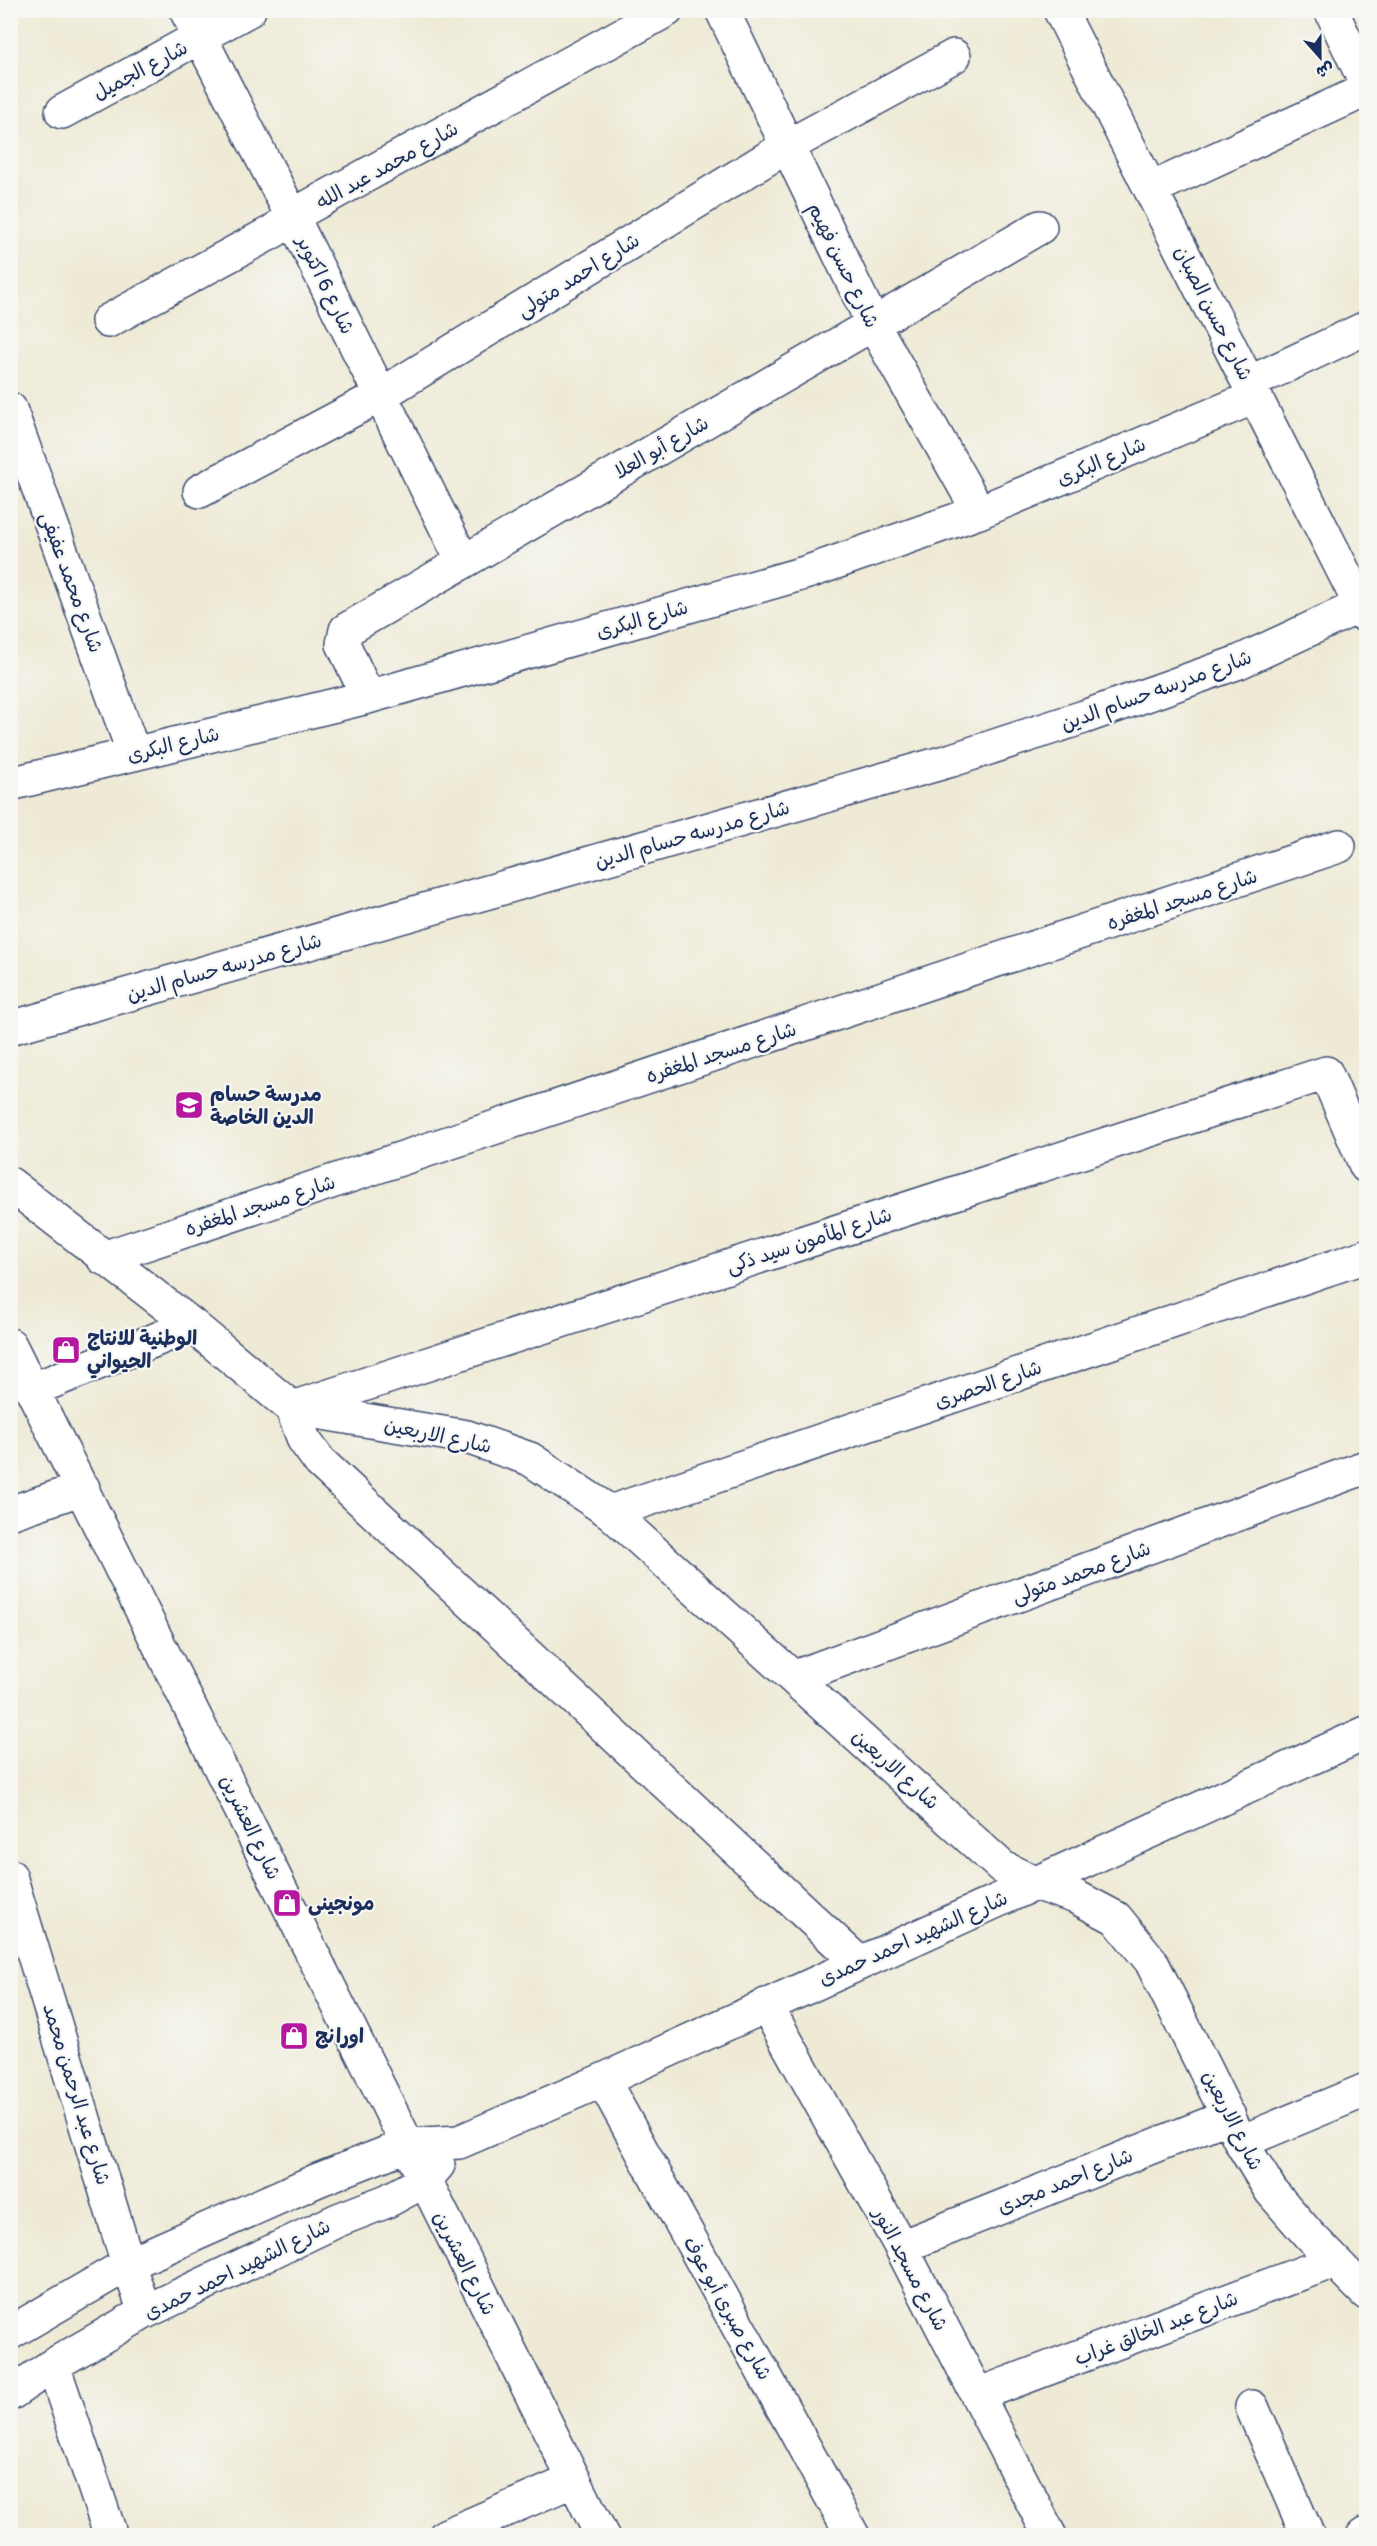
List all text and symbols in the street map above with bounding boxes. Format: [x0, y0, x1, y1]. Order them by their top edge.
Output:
north arrow [1290, 27, 1350, 87]
street label: شارع الجميل [89, 35, 192, 107]
text: ش [1313, 58, 1337, 83]
street label: شارع محمد عبد الله [312, 116, 463, 216]
street label: شارع حسن فهيم [801, 198, 885, 333]
street label: شارع احمد متولى [512, 228, 645, 324]
street label: شارع 6 اكتوبر [289, 230, 360, 339]
street label: شارع حسن الصبان [1168, 242, 1258, 385]
street label: شارع أبو العلا [609, 410, 714, 485]
street label: شارع البكرى [1053, 432, 1150, 492]
street label: شارع محمد عفيفى [33, 508, 109, 656]
street label: شارع البكرى [593, 594, 691, 645]
street label: شارع مدرسه حسام الدين [1057, 644, 1256, 739]
street label: شارع البكرى [124, 721, 222, 769]
street label: شارع مدرسه حسام الدين [592, 795, 793, 876]
street label: شارع مسجد المغفره [1104, 863, 1261, 937]
street label: شارع مدرسه حسام الدين [124, 928, 325, 1009]
street label: شارع مسجد المغفره [643, 1016, 800, 1090]
place label: مدرسة حسام الدين الخاصة [210, 1082, 322, 1130]
school or university icon: مدرسة حسام الدين الخاصة [173, 1089, 205, 1121]
street label: شارع مسجد المغفره [182, 1169, 339, 1243]
street label: شارع المأمون سيد ذكى [723, 1202, 895, 1280]
place label: الوطنية للانتاج الحيواني [87, 1326, 197, 1379]
shop icon: الوطنية للانتاج الحيواني [50, 1334, 82, 1366]
street label: شارع الحصرى [931, 1354, 1045, 1415]
street label: شارع الاربعين [382, 1412, 494, 1460]
street label: شارع محمد متولى [1008, 1536, 1155, 1610]
street label: شارع الاربعين [846, 1724, 944, 1816]
street label: شارع العشرين [214, 1771, 287, 1884]
street label: شارع الشهيد احمد حمدى [815, 1885, 1012, 1992]
shop icon: مونجينى [271, 1887, 303, 1919]
place label: مونجينى [308, 1891, 374, 1916]
street label: شارع عبد الرحمن محمد [36, 2000, 116, 2188]
shop icon: اورانج [278, 2020, 310, 2052]
place label: اورانج [315, 2024, 364, 2049]
street label: شارع الاربعين [1196, 2066, 1268, 2175]
street label: شارع احمد مجدى [994, 2143, 1137, 2221]
street label: شارع مسجد النور [866, 2201, 954, 2336]
street label: شارع العشرين [427, 2207, 501, 2320]
street label: شارع الشهيد احمد حمدى [140, 2213, 335, 2326]
street label: شارع صبرى أبو عوف [677, 2232, 777, 2385]
street label: شارع عبد الخالق غراب [1071, 2286, 1242, 2372]

